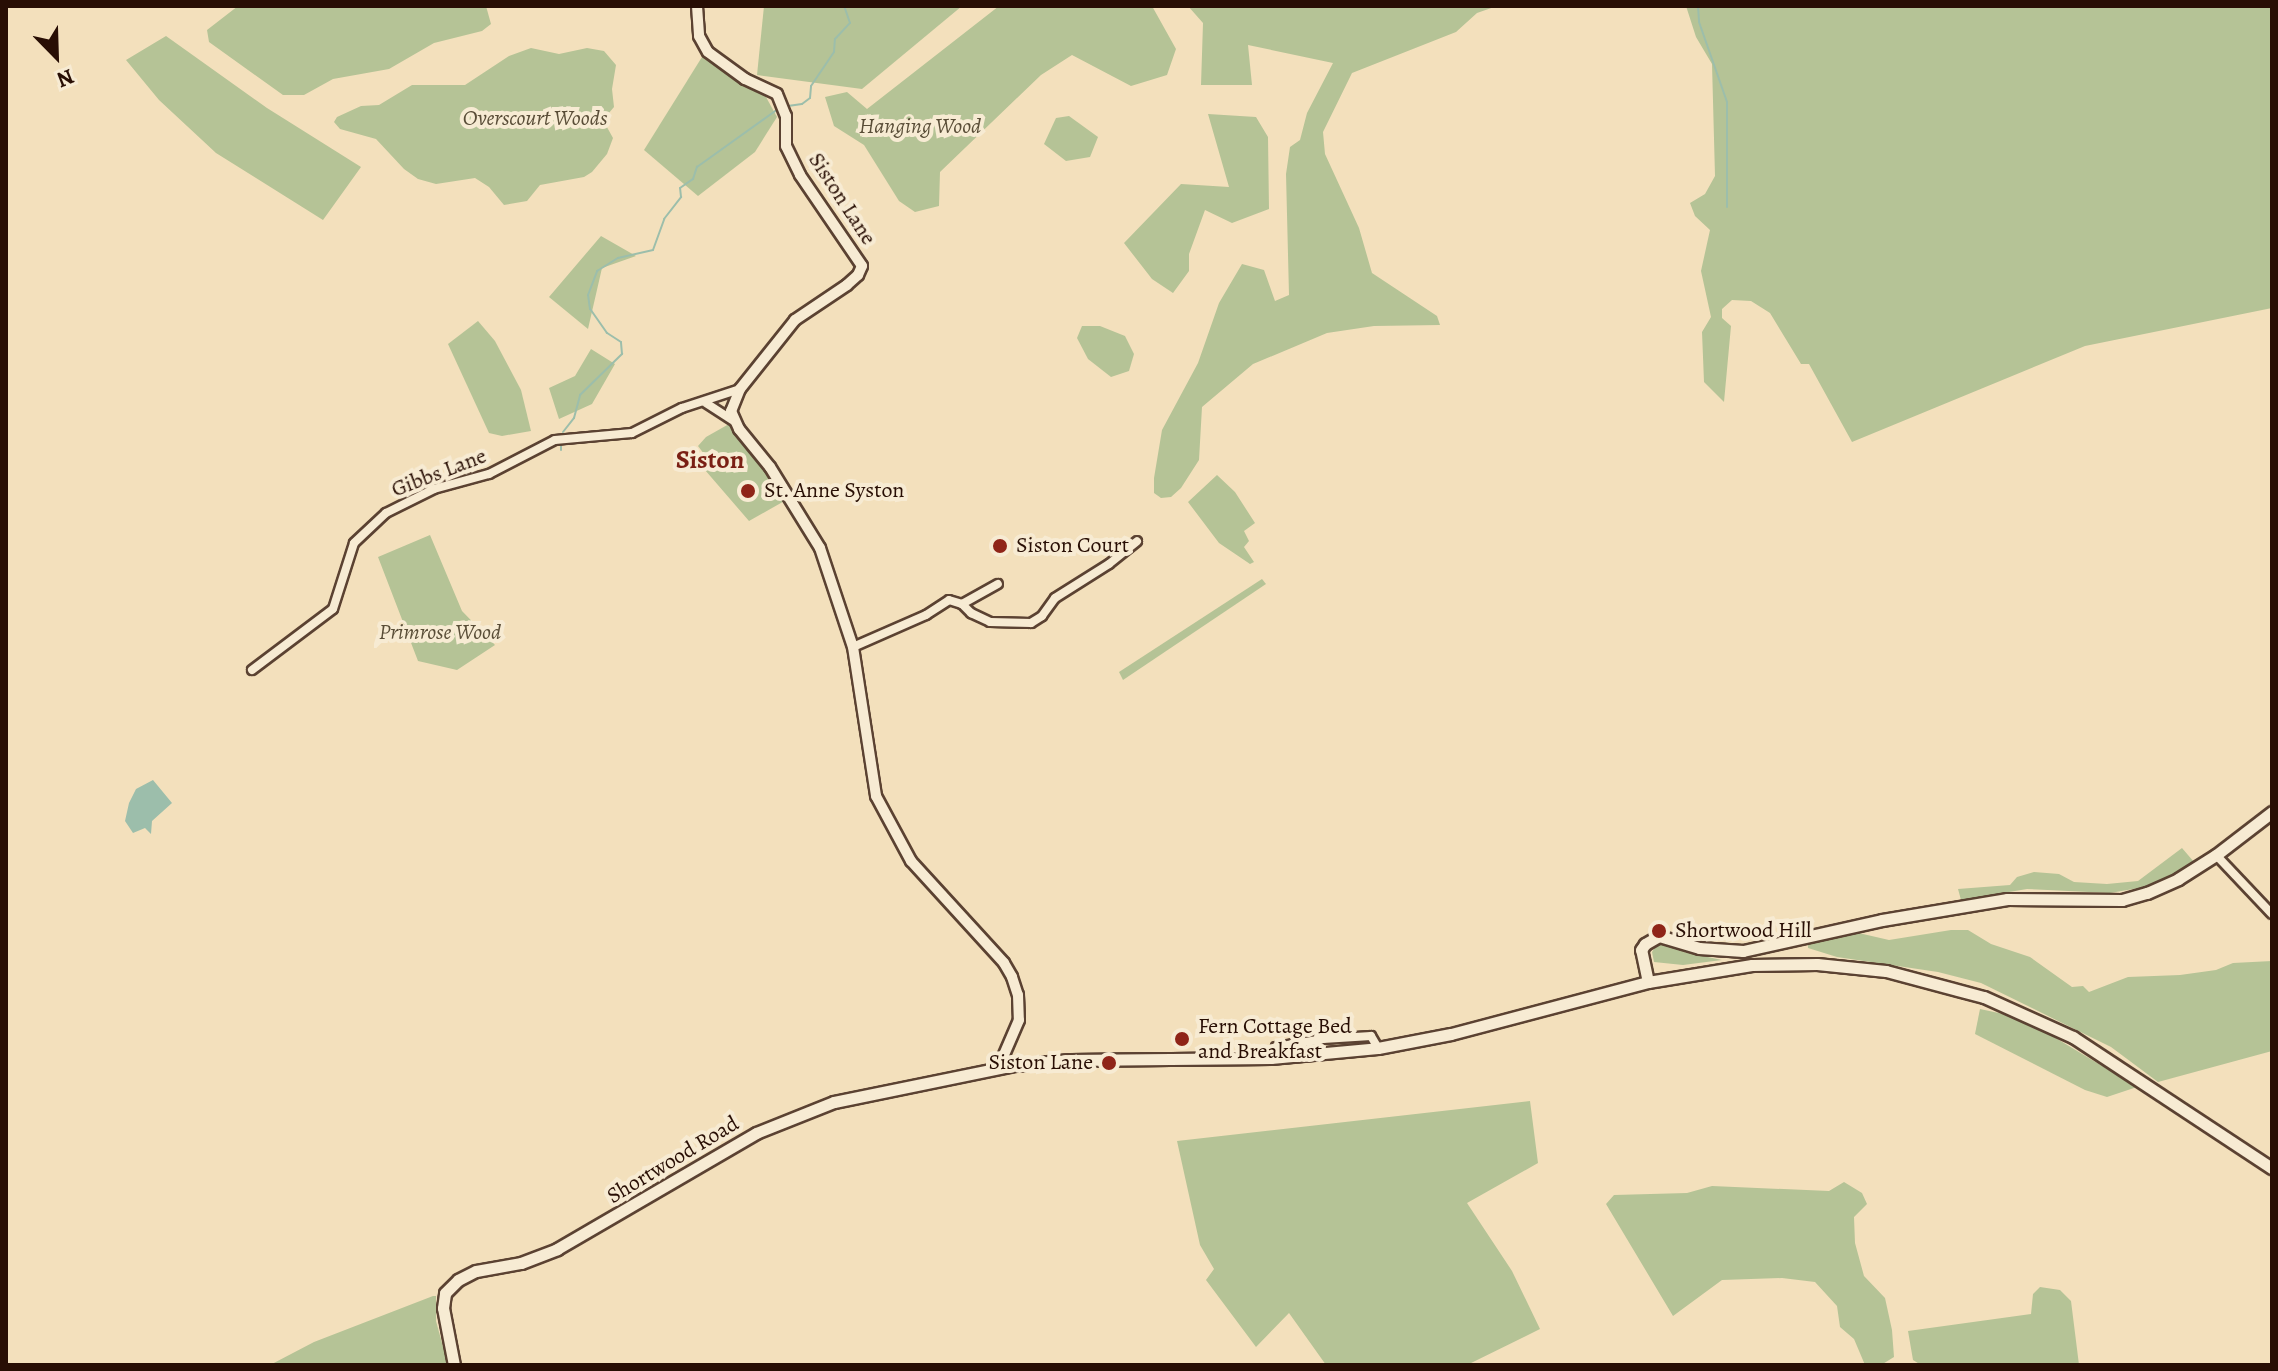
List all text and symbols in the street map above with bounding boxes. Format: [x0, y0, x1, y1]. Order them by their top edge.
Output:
north arrow [16, 16, 96, 96]
text: N [52, 61, 79, 95]
park label: Overscourt Woods [463, 106, 607, 132]
park label: Hanging Wood [859, 114, 981, 140]
street label: Siston Lane [802, 148, 882, 250]
street label: Gibbs Lane [388, 443, 490, 503]
district label: Siston [676, 444, 744, 476]
place label: St. Anne Syston [764, 478, 905, 504]
marker: St. Anne Syston [739, 482, 757, 500]
place label: Siston Court [1016, 533, 1129, 559]
marker: Siston Court [991, 537, 1009, 555]
park label: Primrose Wood [379, 620, 501, 646]
place label: Shortwood Hill [1675, 918, 1811, 944]
marker: Shortwood Hill [1650, 922, 1668, 940]
place label: Fern Cottage Bed and Breakfast [1198, 1013, 1352, 1064]
marker: Fern Cottage Bed and Breakfast [1173, 1030, 1191, 1048]
place label: Siston Lane [989, 1050, 1093, 1076]
marker: Siston Lane [1100, 1054, 1118, 1072]
street label: Shortwood Road [602, 1110, 744, 1210]

